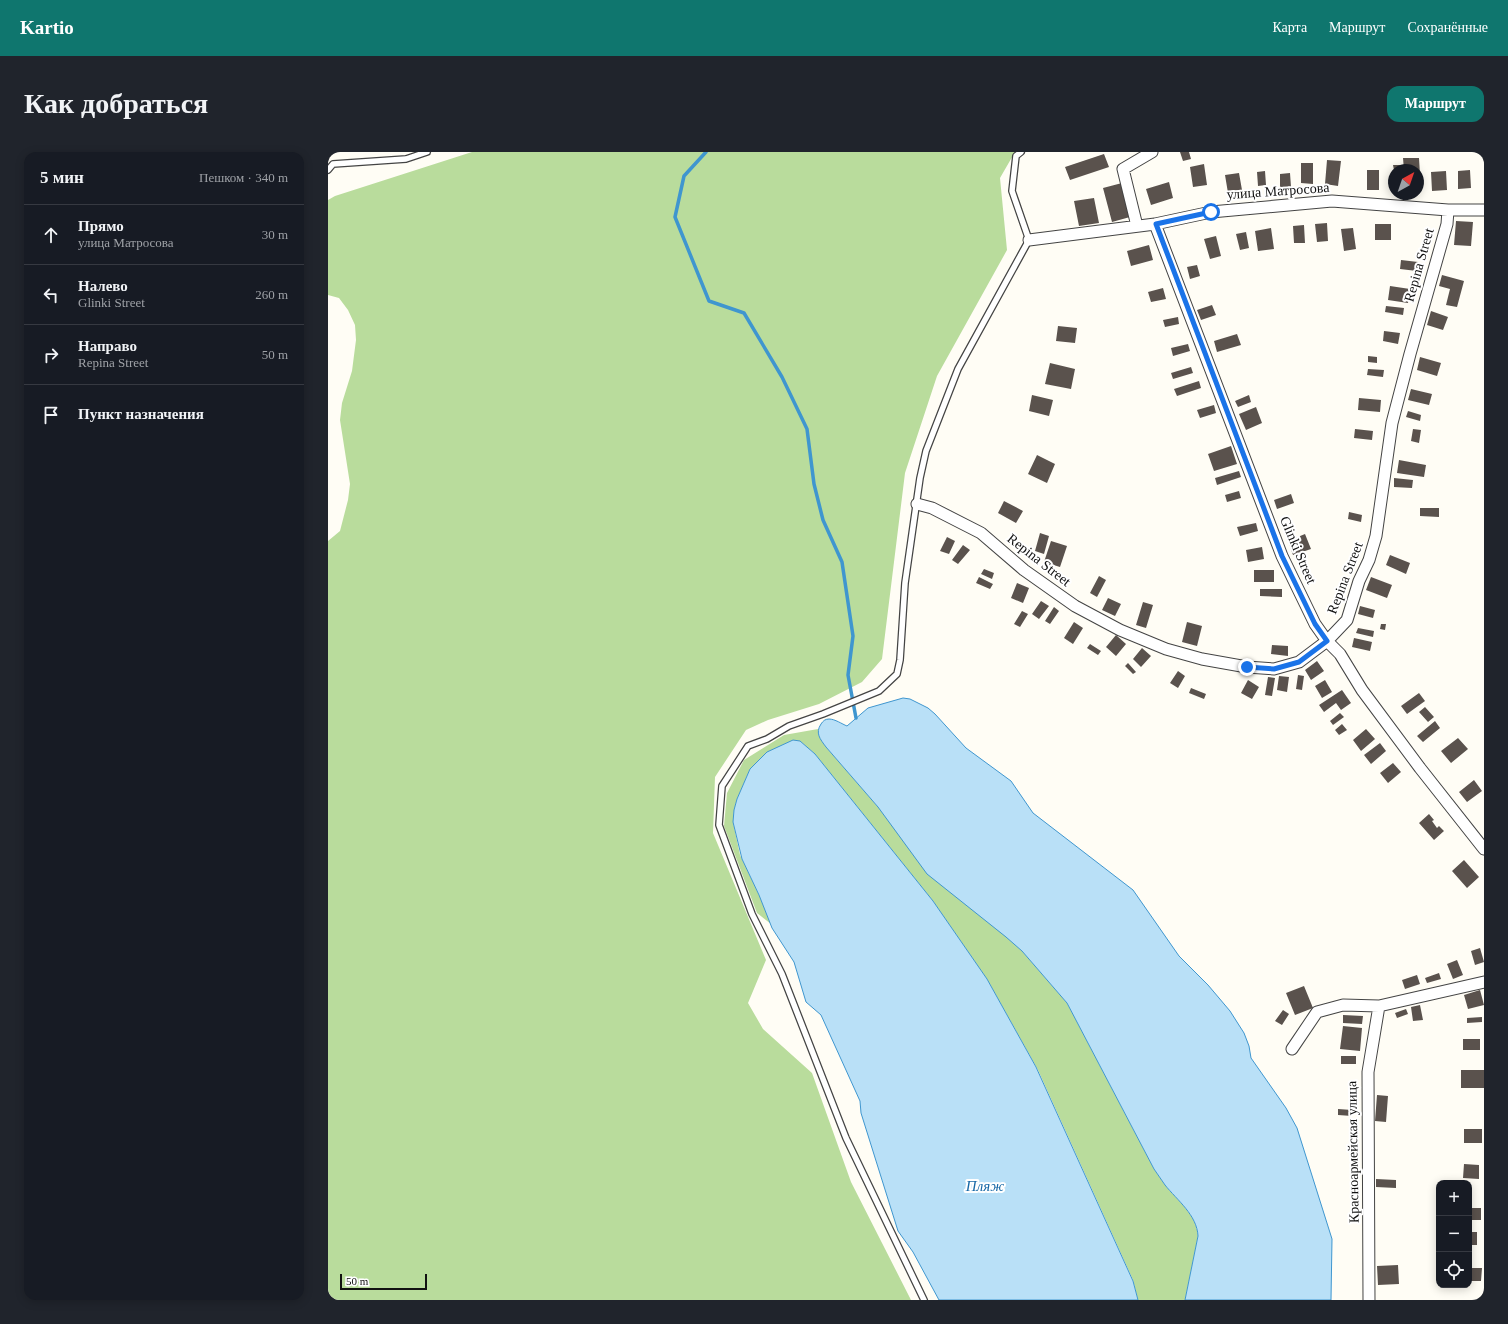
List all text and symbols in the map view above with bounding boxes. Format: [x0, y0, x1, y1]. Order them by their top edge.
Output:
text: Kartio [20, 17, 74, 38]
text: Карта [1272, 20, 1307, 35]
text: Маршрут [1329, 20, 1385, 35]
text: Сохранённые [1407, 20, 1488, 35]
button: Маршрут [1387, 86, 1484, 122]
text: Как добраться [24, 88, 208, 119]
north arrow [1388, 164, 1424, 200]
text: 5 мин [40, 168, 84, 187]
text: Пешком · 340 m [199, 170, 288, 185]
street label: улица Матросова [1226, 180, 1331, 202]
route start [1202, 203, 1220, 221]
text: Прямо [78, 218, 124, 234]
icon: ahead [40, 224, 62, 246]
street label: Repina Street [1401, 226, 1437, 304]
text: 30 m [262, 227, 288, 242]
text: улица Матросова [78, 235, 174, 250]
text: Налево [78, 278, 128, 294]
icon: left [40, 284, 62, 306]
text: 260 m [255, 287, 288, 302]
text: Glinki Street [78, 295, 145, 310]
text: Направо [78, 338, 137, 354]
icon: right [40, 344, 62, 366]
text: 50 m [262, 347, 288, 362]
text: Repina Street [78, 355, 148, 370]
icon: arrive [40, 404, 62, 426]
text: Пункт назначения [78, 406, 204, 422]
street label: Glinki Street [1277, 514, 1319, 586]
street label: Repina Street [1005, 531, 1074, 589]
street label: Repina Street [1324, 540, 1366, 616]
route end [1238, 658, 1256, 676]
street label: Красноармейская улица [1344, 1080, 1362, 1223]
water label: Пляж [965, 1178, 1004, 1194]
map controls [1436, 1180, 1472, 1288]
button: + [1436, 1180, 1472, 1216]
button: − [1436, 1216, 1472, 1252]
button: locate [1436, 1252, 1472, 1288]
scale bar [340, 1272, 427, 1291]
text: 50 m [346, 1275, 368, 1287]

